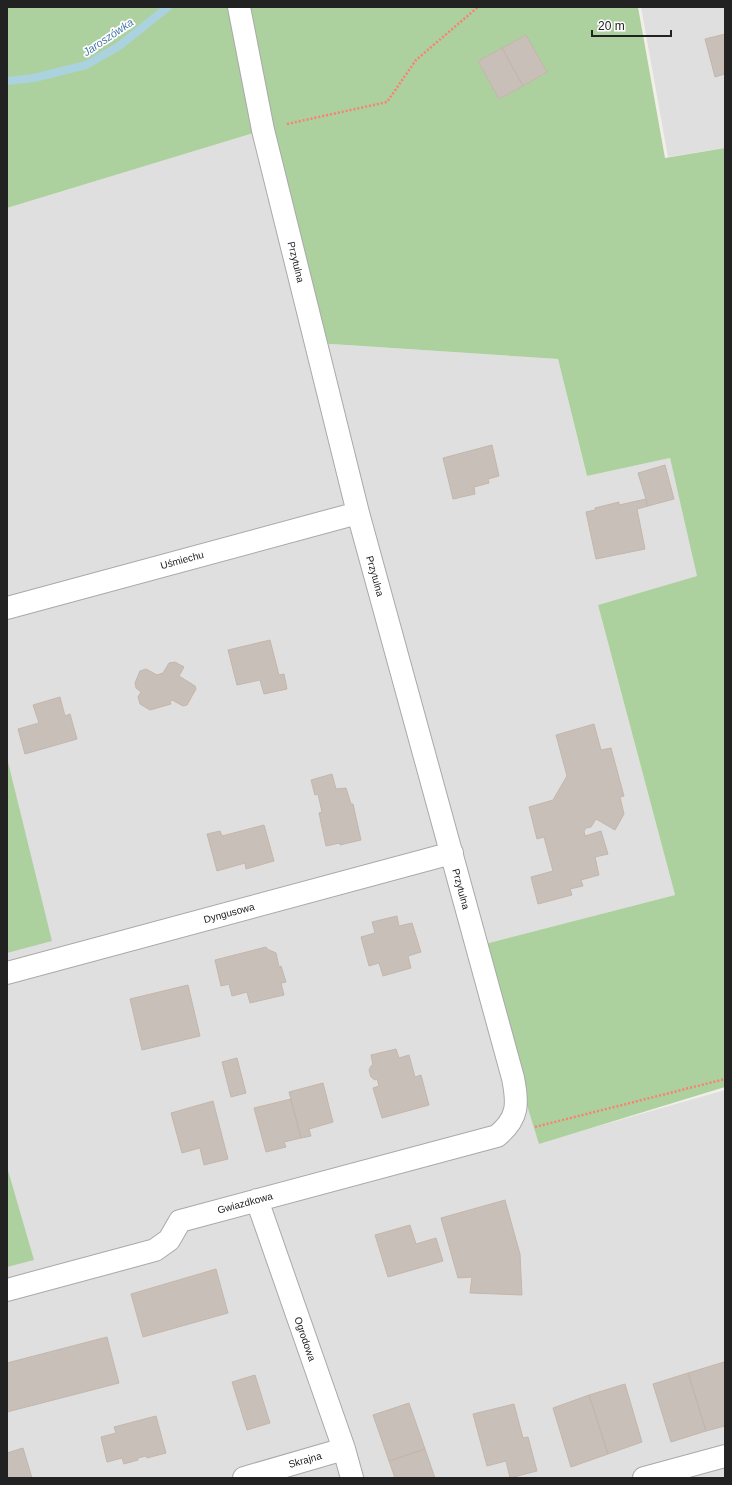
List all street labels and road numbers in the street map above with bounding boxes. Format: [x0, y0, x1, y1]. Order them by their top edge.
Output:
street label: Przytulna [286, 240, 306, 284]
street label: Uśmiechu [159, 549, 205, 571]
street label: Przytulna [364, 554, 386, 598]
street label: Przytulna [450, 867, 472, 911]
street label: Dyngusowa [202, 901, 256, 925]
street label: Gwiazdkowa [216, 1190, 274, 1216]
street label: Ogrodowa [292, 1315, 318, 1363]
street label: Skrajna [287, 1450, 323, 1470]

